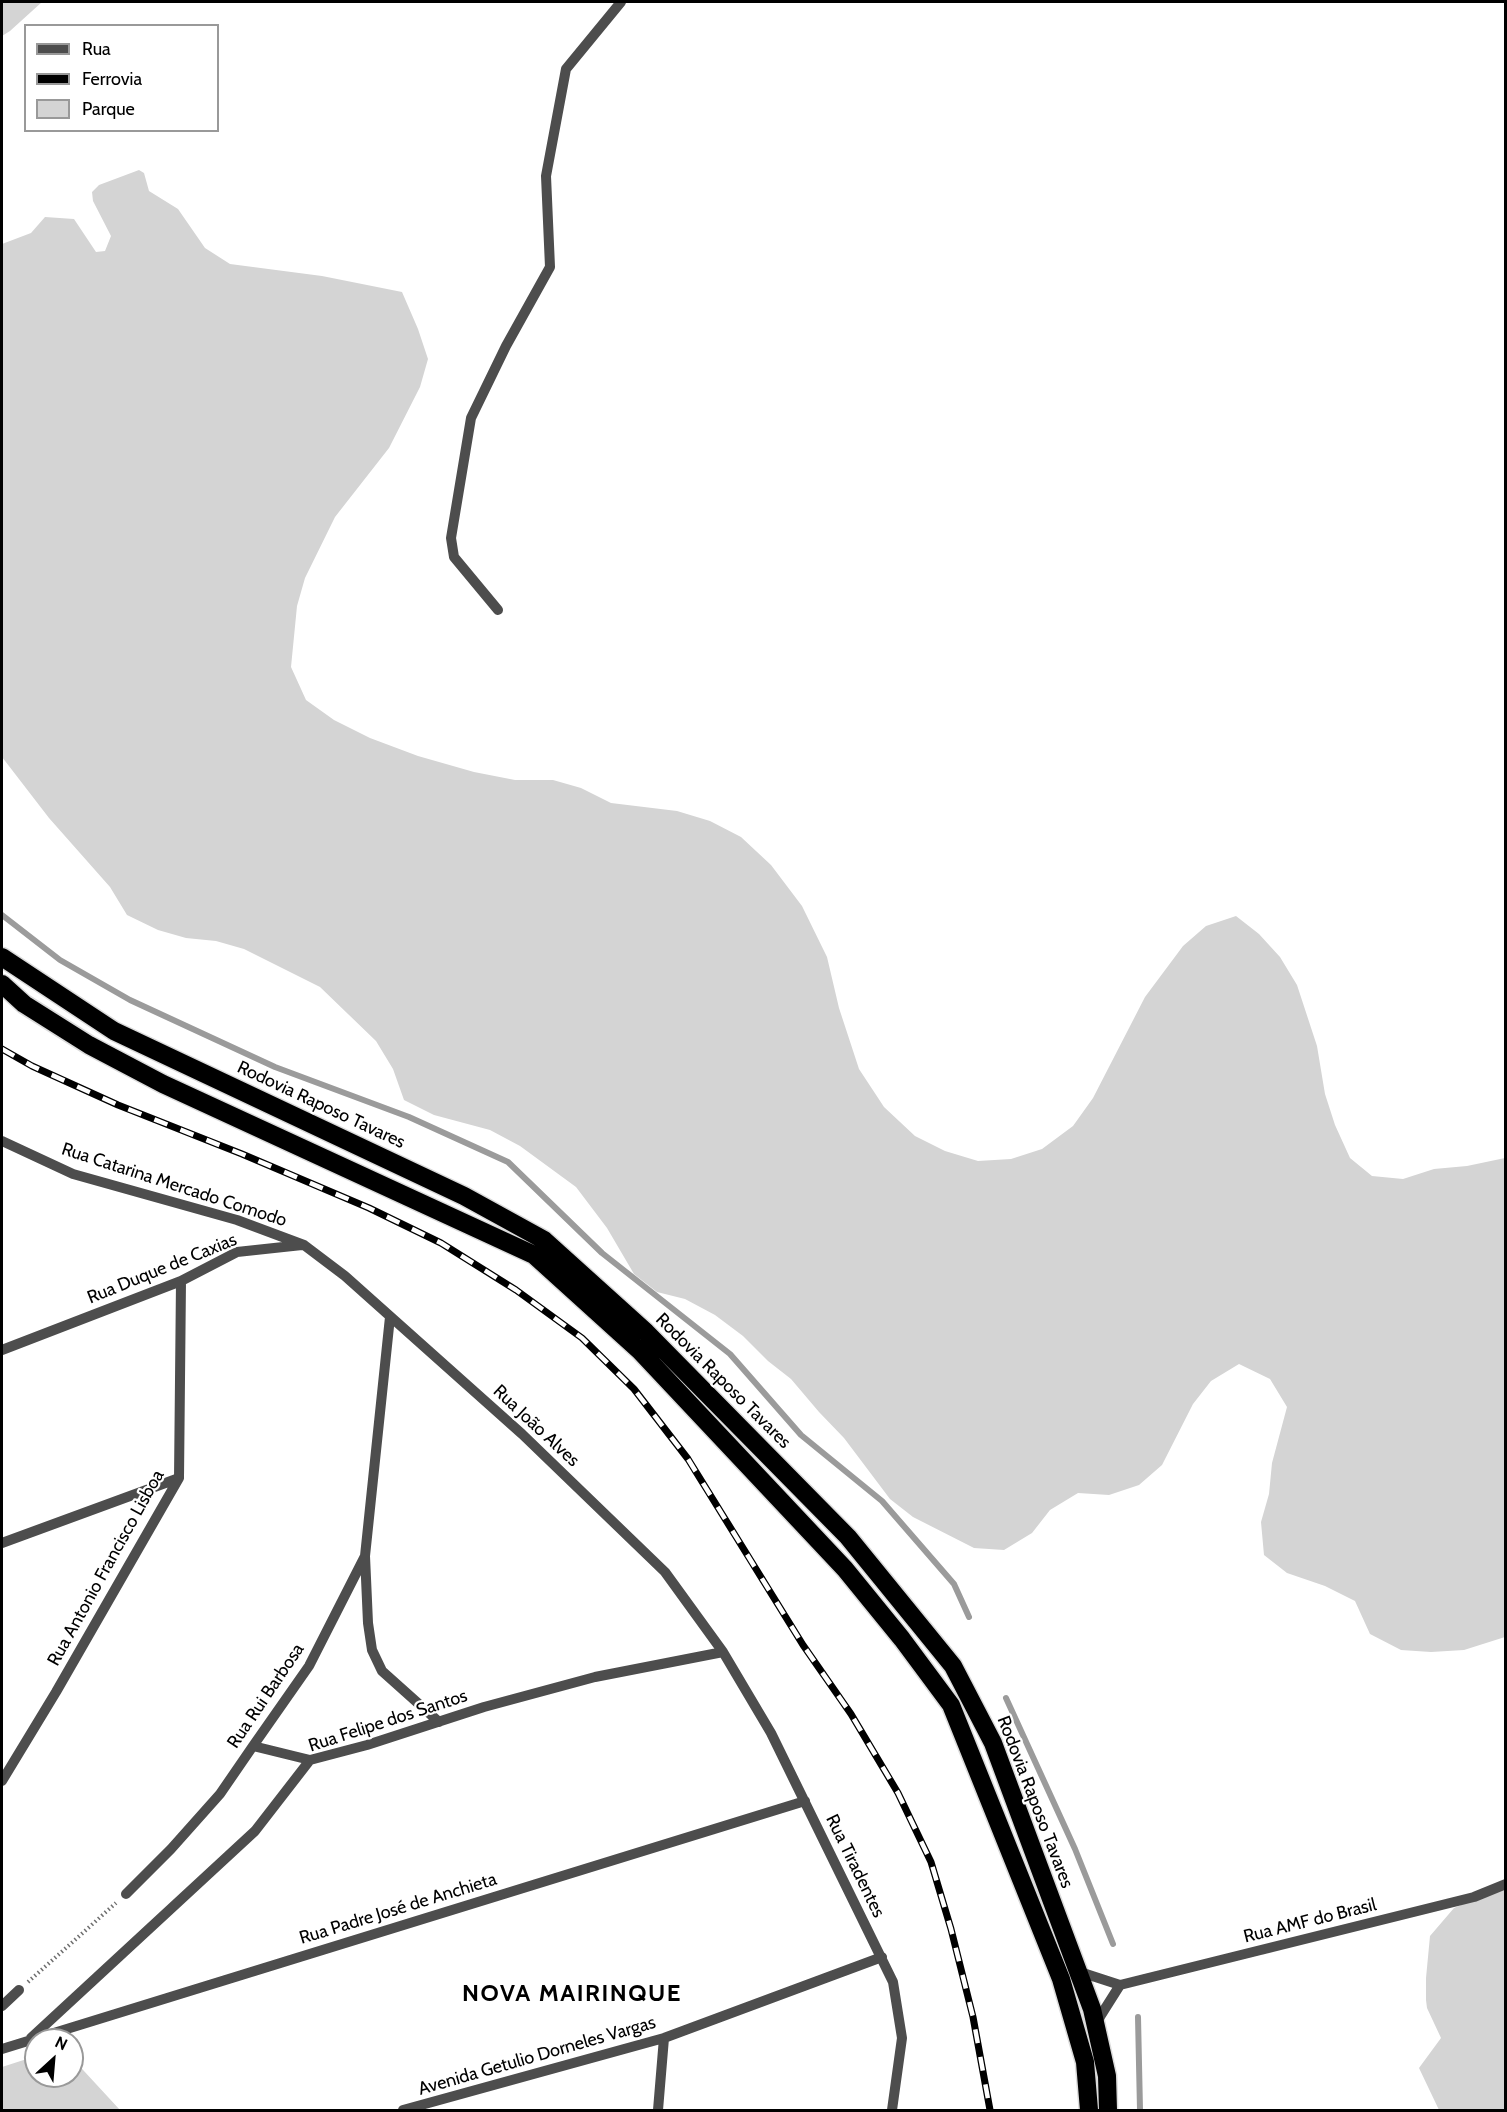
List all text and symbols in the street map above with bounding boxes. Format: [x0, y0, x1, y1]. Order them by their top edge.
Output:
legend [24, 24, 219, 132]
text: Rua [82, 38, 111, 60]
text: Ferrovia [82, 68, 142, 90]
text: Parque [82, 98, 135, 120]
street label: Rodovia Raposo Tavares [234, 1057, 408, 1153]
street label: Rua Catarina Mercado Comodo [59, 1138, 289, 1232]
street label: Rua Duque de Caxias [84, 1229, 240, 1309]
street label: Rodovia Raposo Tavares [651, 1309, 795, 1453]
street label: Rua João Alves [488, 1381, 584, 1471]
street label: Rua Antonio Francisco Lisboa [43, 1466, 169, 1670]
street label: Rua Rui Barbosa [223, 1639, 309, 1753]
street label: Rua Felipe dos Santos [306, 1685, 470, 1757]
street label: Rodovia Raposo Tavares [992, 1713, 1078, 1891]
street label: Rua Tiradentes [821, 1811, 889, 1921]
street label: Rua Padre José de Anchieta [297, 1869, 499, 1949]
street label: Rua AMF do Brasil [1241, 1894, 1379, 1948]
district label: NOVA MAIRINQUE [462, 1980, 682, 2008]
street label: Avenida Getulio Dorneles Vargas [416, 2012, 658, 2100]
north arrow [24, 2028, 84, 2088]
text: N [52, 2032, 70, 2054]

